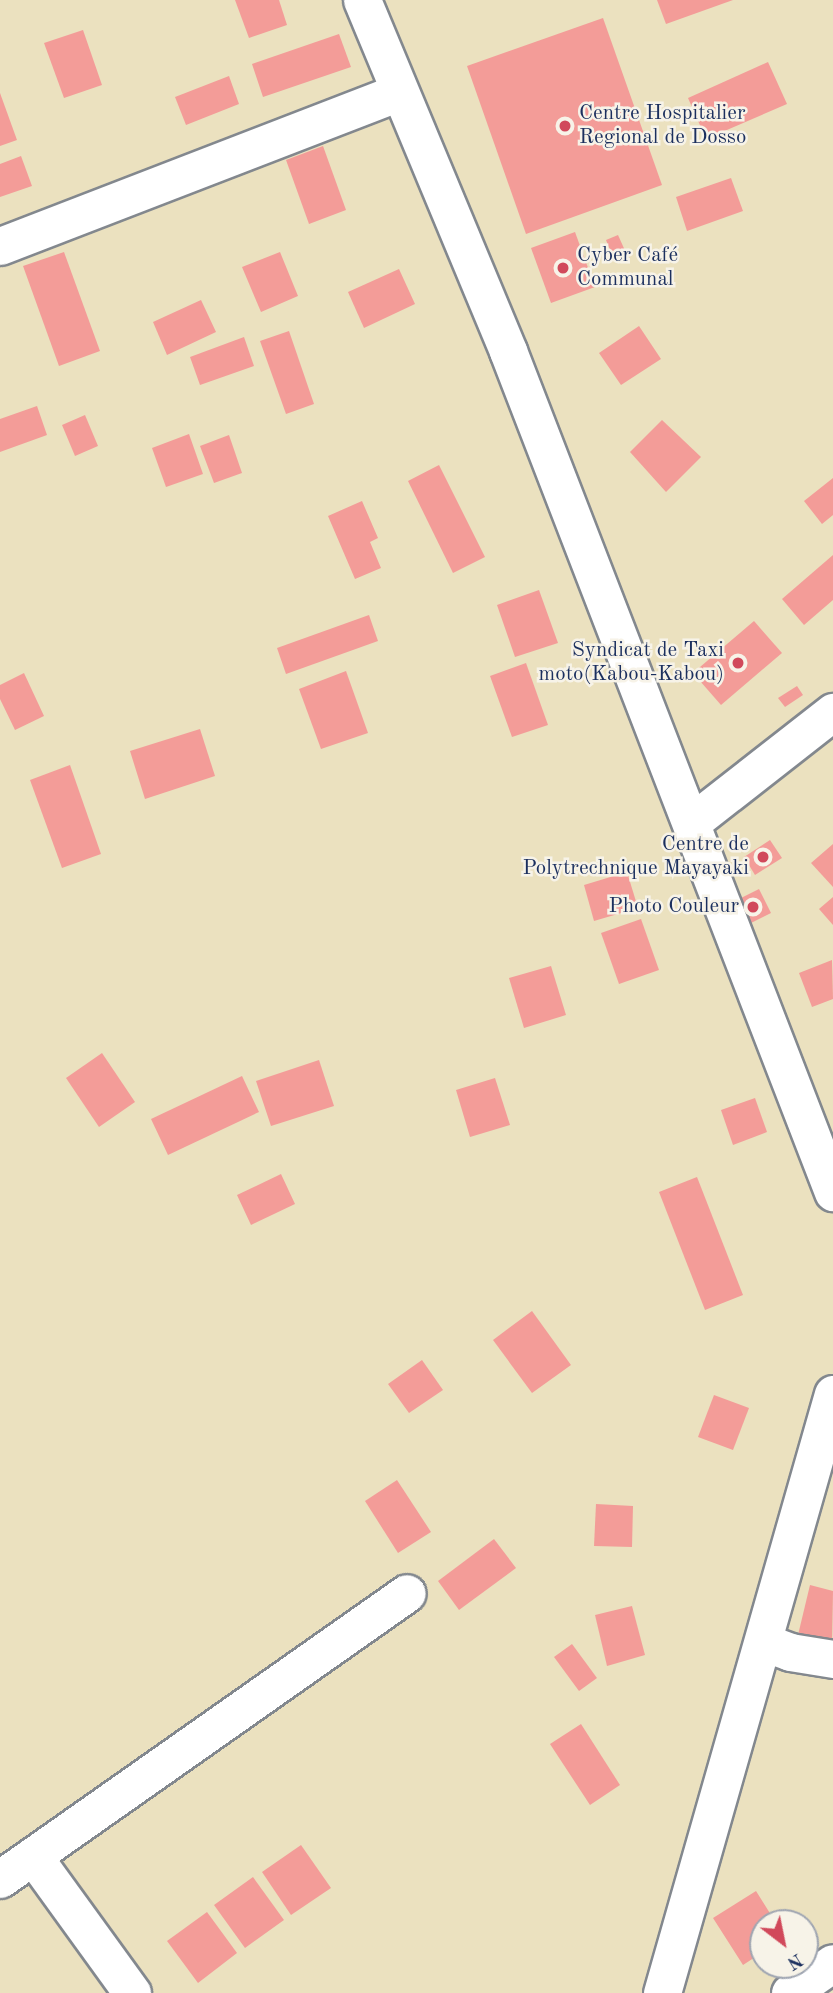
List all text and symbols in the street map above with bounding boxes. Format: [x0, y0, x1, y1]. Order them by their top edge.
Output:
place label: Centre Hospitalier Regional de Dosso [579, 101, 746, 151]
marker: Centre Hospitalier Regional de Dosso [557, 118, 573, 134]
place label: Cyber Café Communal [577, 243, 678, 293]
marker: Cyber Café Communal [555, 260, 571, 276]
place label: Syndicat de Taxi moto(Kabou-Kabou) [539, 638, 724, 688]
marker: Syndicat de Taxi moto(Kabou-Kabou) [730, 655, 746, 671]
place label: Centre de Polytrechnique Mayayaki [523, 832, 749, 882]
marker: Centre de Polytrechnique Mayayaki [755, 849, 771, 865]
place label: Photo Couleur [608, 894, 739, 920]
marker: Photo Couleur [745, 899, 761, 915]
north arrow [749, 1909, 819, 1979]
text: N [783, 1949, 806, 1972]

